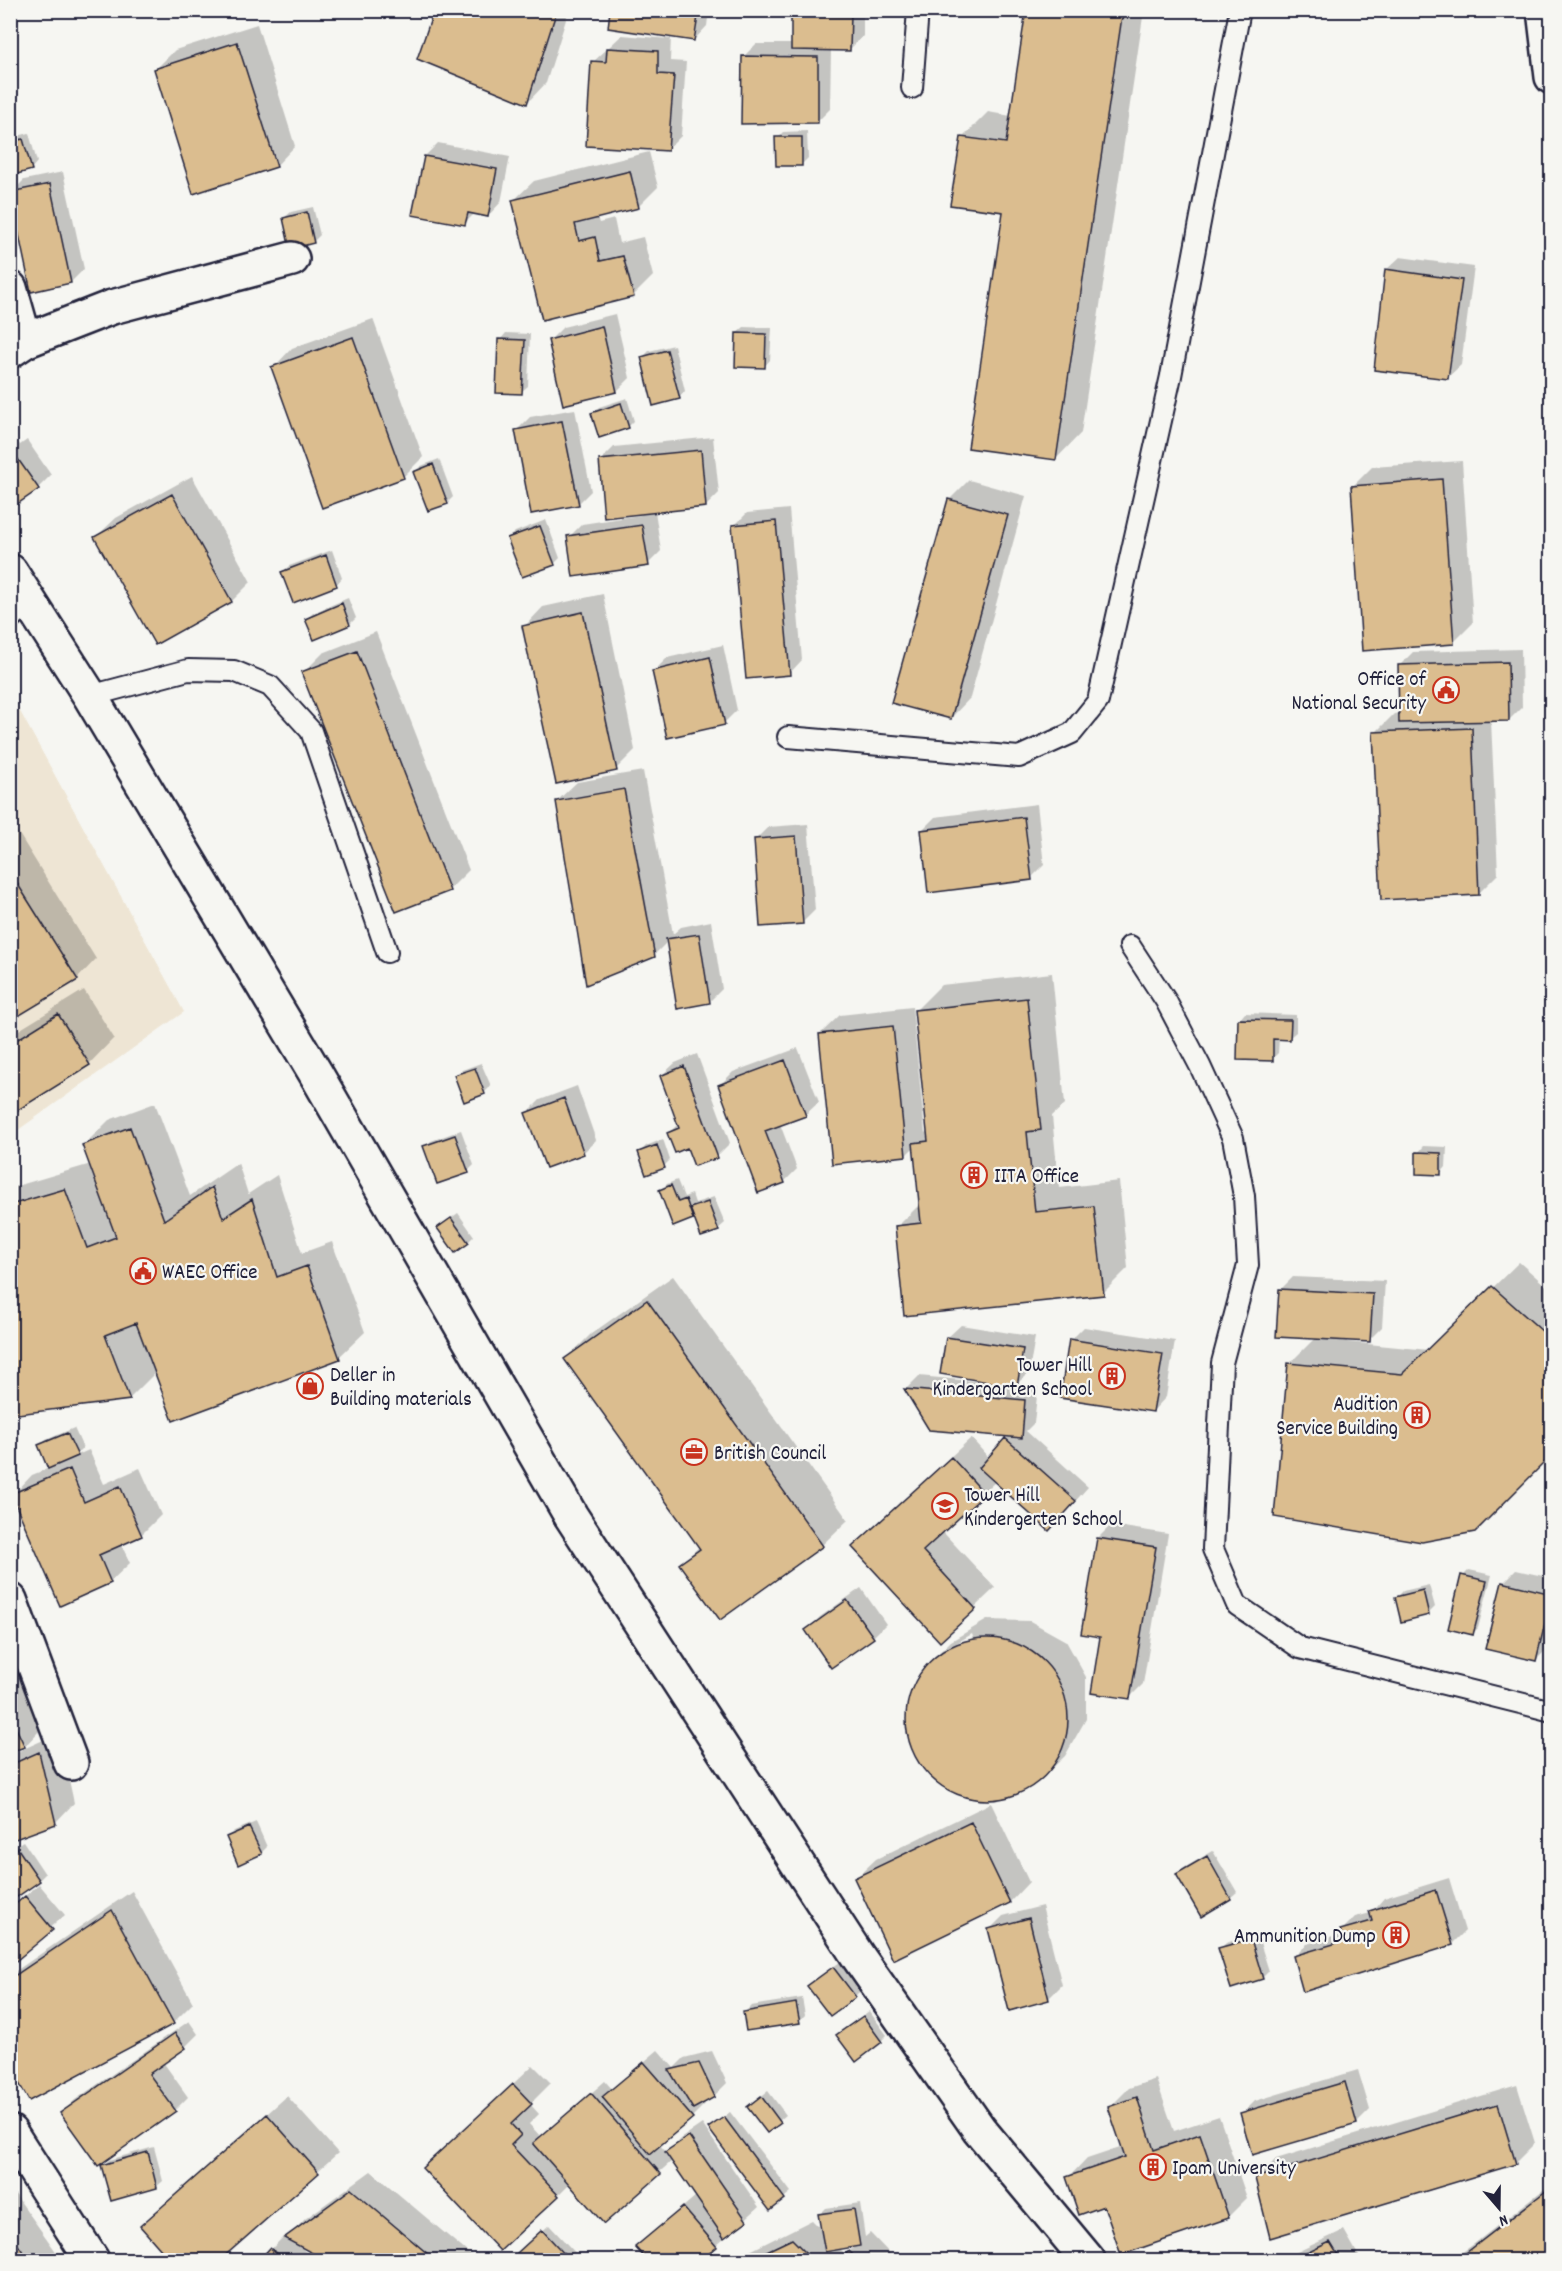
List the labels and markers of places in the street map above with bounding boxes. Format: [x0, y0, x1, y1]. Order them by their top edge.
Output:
place label: Office of National Security [1292, 666, 1427, 720]
public building icon: Office of National Security [1431, 675, 1461, 705]
building icon: IITA Office [959, 1160, 989, 1190]
place label: IITA Office [994, 1163, 1079, 1193]
public building icon: WAEC Office [128, 1256, 158, 1286]
place label: WAEC Office [162, 1259, 257, 1289]
place label: Tower Hill Kindergarten School [933, 1352, 1092, 1406]
building icon: Tower Hill Kindergarten School [1097, 1361, 1127, 1391]
place label: Deller in Building materials [330, 1362, 472, 1416]
shop icon: Deller in Building materials [295, 1371, 325, 1401]
place label: Audition Service Building [1276, 1391, 1398, 1445]
building icon: Audition Service Building [1402, 1400, 1432, 1430]
office icon: British Council [679, 1437, 709, 1467]
place label: British Council [714, 1440, 826, 1470]
place label: Tower Hill Kindergerten School [964, 1482, 1123, 1536]
school or university icon: Tower Hill Kindergerten School [930, 1491, 960, 1521]
building icon: Ammunition Dump [1381, 1920, 1411, 1950]
place label: Ammunition Dump [1234, 1923, 1376, 1953]
building icon: Ipam University [1138, 2152, 1168, 2182]
place label: Ipam University [1172, 2155, 1296, 2185]

